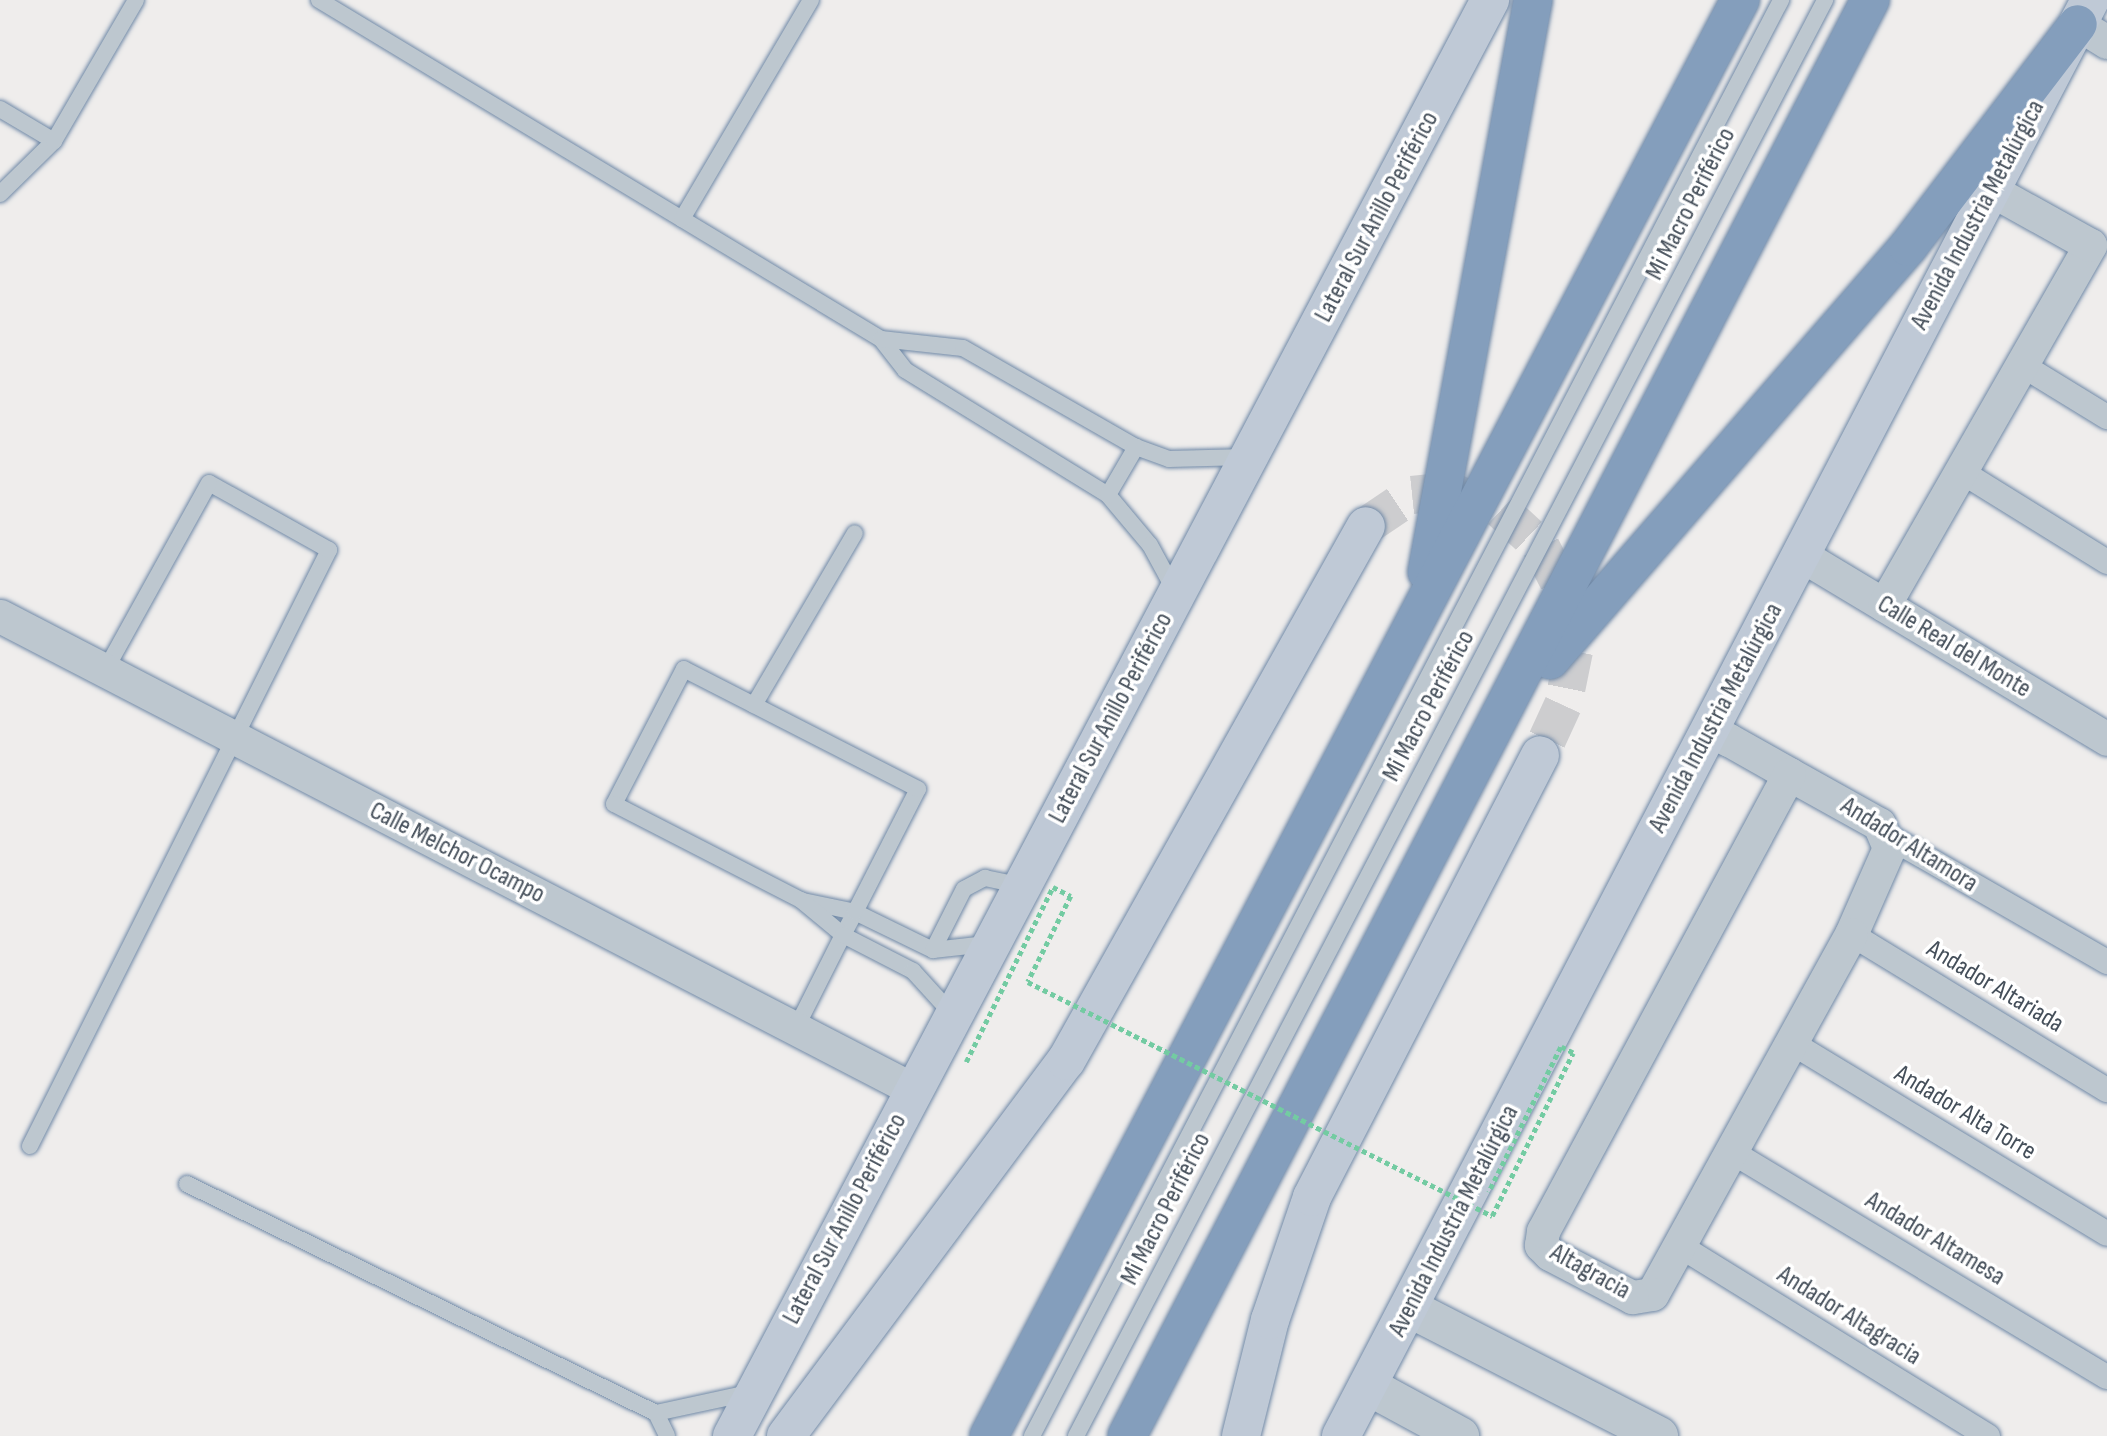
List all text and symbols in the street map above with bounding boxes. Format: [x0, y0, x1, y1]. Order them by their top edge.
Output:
street label: Avenida Industria Metalúrgica [1904, 95, 2052, 335]
street label: Lateral Sur Anillo Periférico [1308, 106, 1446, 328]
street label: Mi Macro Periférico [1639, 123, 1743, 285]
street label: Calle Real del Monte [1872, 589, 2036, 705]
street label: Avenida Industria Metalúrgica [1642, 598, 1790, 838]
street label: Lateral Sur Anillo Periférico [1042, 607, 1180, 829]
street label: Mi Macro Periférico [1376, 625, 1482, 787]
street label: Andador Altamora [1835, 791, 1983, 899]
street label: Calle Melchor Ocampo [364, 795, 550, 911]
street label: Andador Altariada [1921, 934, 2069, 1040]
street label: Andador Alta Torre [1889, 1059, 2041, 1167]
street label: Avenida Industria Metalúrgica [1382, 1100, 1526, 1342]
street label: Lateral Sur Anillo Periférico [776, 1108, 914, 1330]
street label: Mi Macro Periférico [1114, 1128, 1218, 1290]
street label: Andador Altamesa [1860, 1185, 2010, 1293]
street label: Altagracia [1544, 1237, 1636, 1307]
street label: Andador Altagracia [1771, 1259, 1927, 1373]

